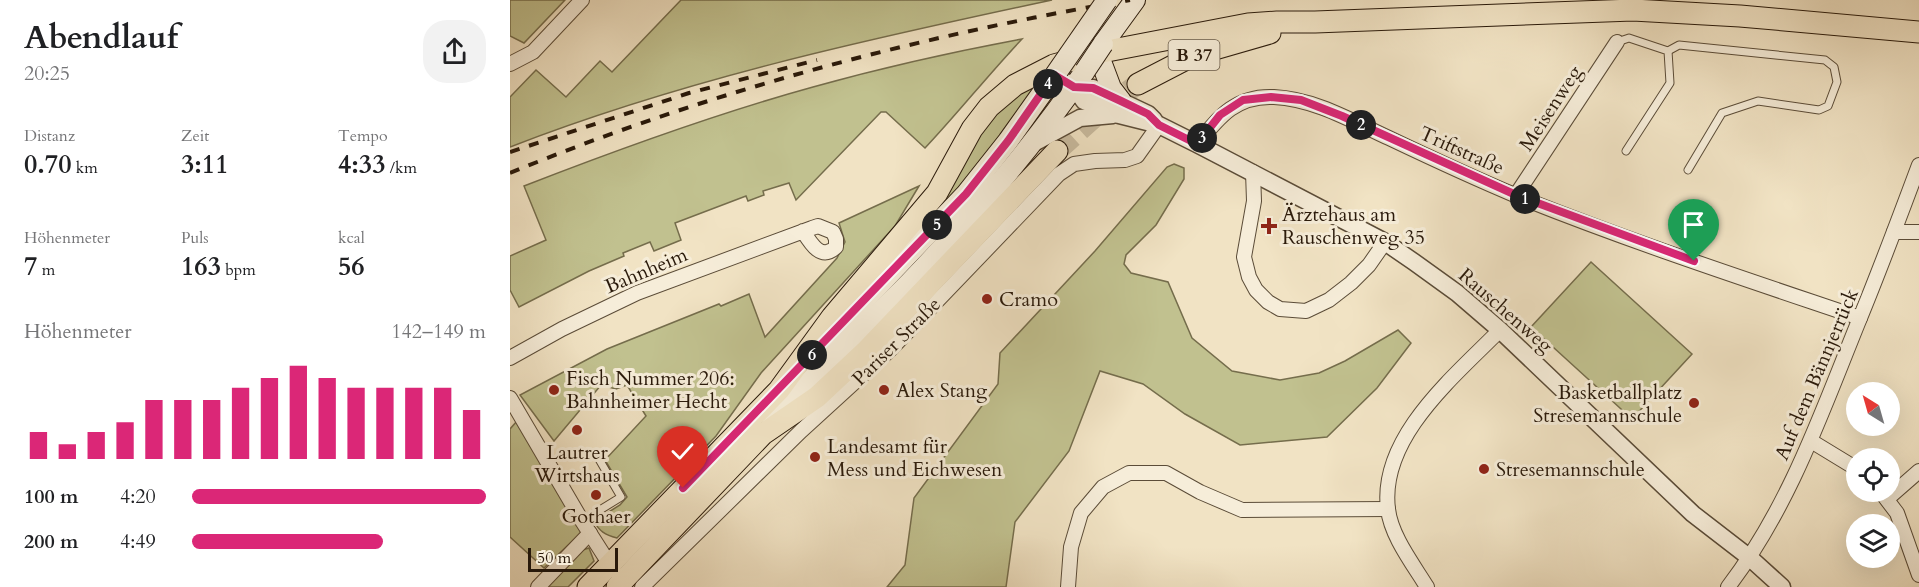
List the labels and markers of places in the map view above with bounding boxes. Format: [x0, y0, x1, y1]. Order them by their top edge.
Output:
pin: 4 [1033, 69, 1063, 99]
pin: 2 [1346, 110, 1376, 140]
pin: 3 [1187, 123, 1217, 153]
pin: 1 [1510, 184, 1540, 214]
pin [1668, 199, 1719, 261]
place label: Ärztehaus am Rauschenweg 35 [1282, 201, 1425, 251]
pin: 5 [922, 210, 952, 240]
marker: Ärztehaus am Rauschenweg 35 [1260, 217, 1278, 235]
place label: Cramo [999, 286, 1058, 313]
marker: Cramo [980, 292, 994, 306]
pin: 6 [797, 340, 827, 370]
place label: Fisch Nummer 206: Bahnheimer Hecht [566, 365, 735, 415]
place label: Alex Stang [896, 377, 988, 404]
place label: Basketballplatz Stresemannschule [1533, 379, 1682, 429]
marker: Fisch Nummer 206: Bahnheimer Hecht [547, 383, 561, 397]
marker: Alex Stang [877, 383, 891, 397]
marker: Basketballplatz Stresemannschule [1687, 396, 1701, 410]
marker: Lautrer Wirtshaus [570, 423, 584, 437]
pin [657, 426, 708, 488]
place label: Landesamt für Mess und Eichwesen [827, 433, 1003, 483]
place label: Lautrer Wirtshaus [533, 439, 620, 489]
marker: Landesamt für Mess und Eichwesen [808, 450, 822, 464]
place label: Stresemannschule [1496, 456, 1645, 483]
marker: Stresemannschule [1477, 462, 1491, 476]
marker: Gothaer [589, 488, 603, 502]
place label: Gothaer [562, 503, 631, 530]

